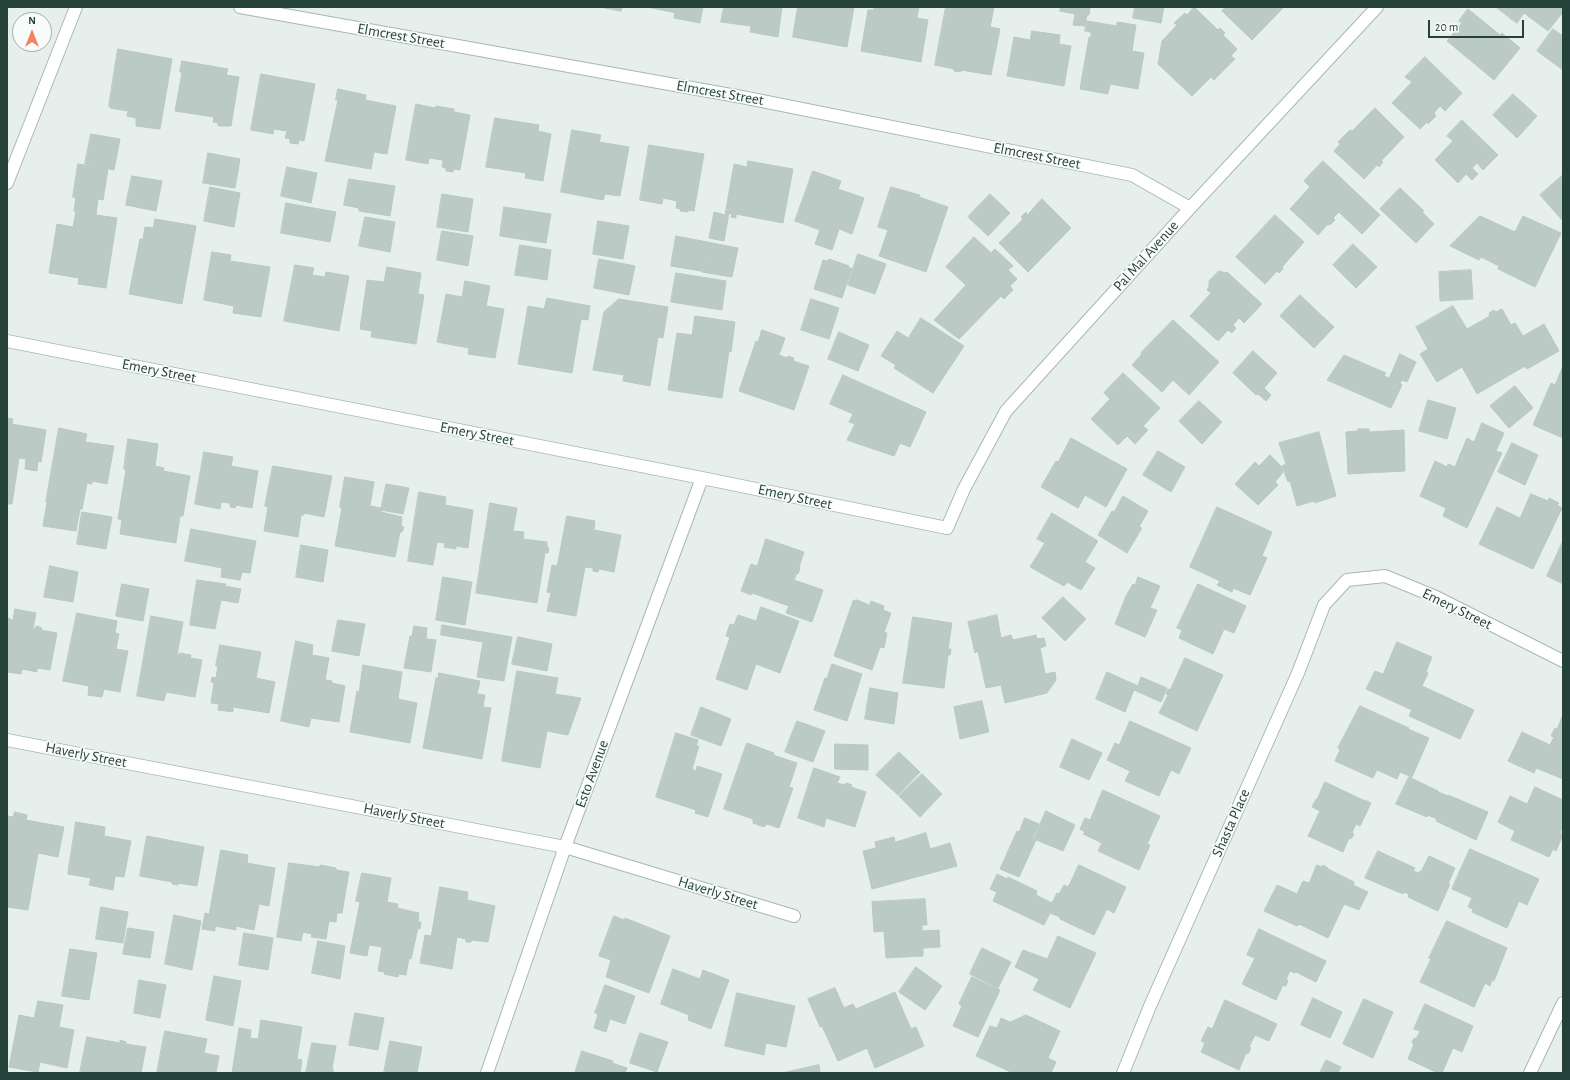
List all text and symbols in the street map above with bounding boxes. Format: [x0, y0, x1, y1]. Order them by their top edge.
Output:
north arrow [12, 12, 52, 52]
scale bar [1430, 12, 1526, 38]
text: N [28, 15, 36, 26]
street label: Elmcrest Street [356, 19, 446, 53]
text: 20 m [1435, 21, 1458, 33]
street label: Elmcrest Street [675, 76, 765, 110]
street label: Elmcrest Street [992, 139, 1082, 173]
street label: Pal Mal Avenue [1110, 217, 1182, 295]
street label: Emery Street [120, 355, 198, 387]
street label: Emery Street [438, 418, 516, 450]
street label: Emery Street [756, 480, 834, 514]
street label: Emery Street [1419, 584, 1495, 634]
street label: Haverly Street [44, 738, 128, 772]
street label: Esto Avenue [571, 738, 613, 810]
street label: Shasta Place [1208, 786, 1254, 860]
street label: Haverly Street [362, 799, 446, 833]
street label: Haverly Street [676, 872, 760, 914]

